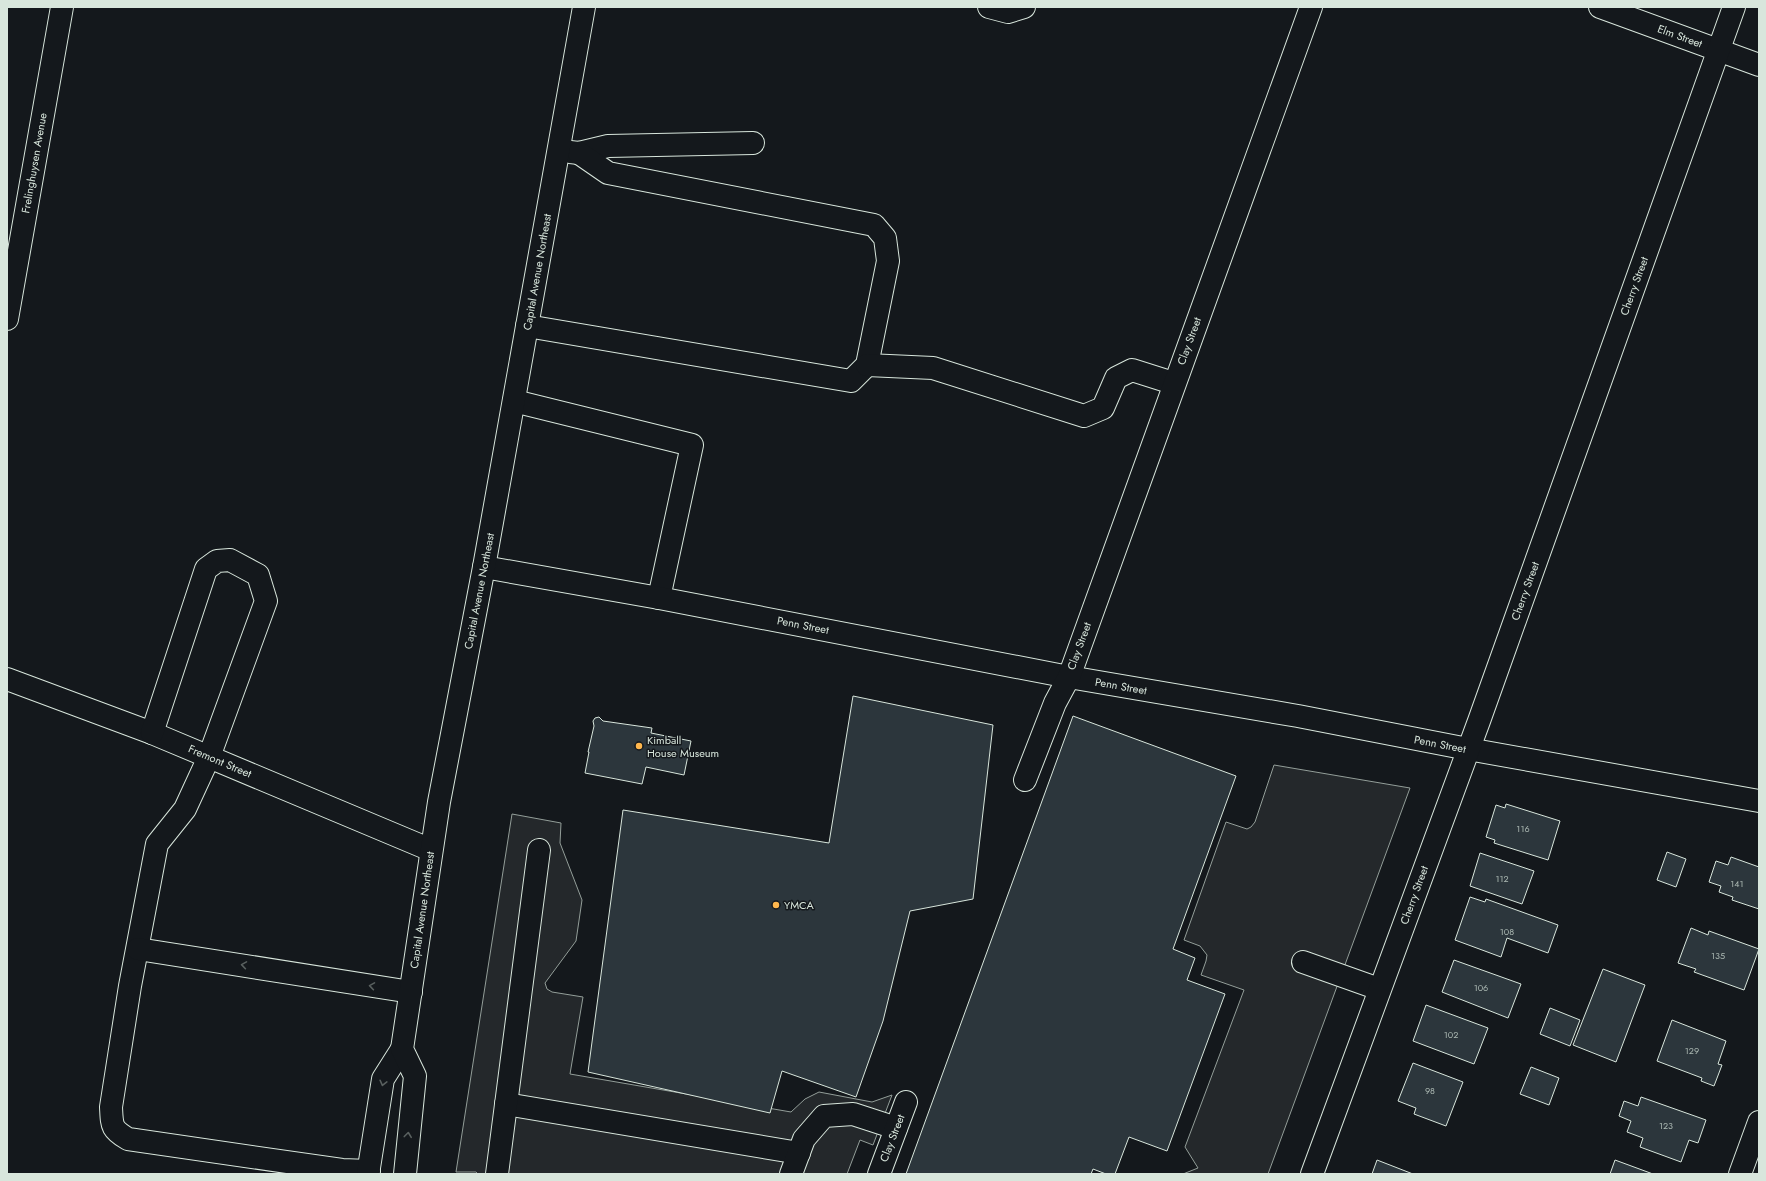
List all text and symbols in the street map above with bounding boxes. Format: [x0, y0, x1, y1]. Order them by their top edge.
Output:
street label: Elm Street [1655, 20, 1705, 52]
street label: Frelinghuysen Avenue [17, 111, 51, 215]
street label: Capital Avenue Northeast [519, 212, 555, 332]
street label: Cherry Street [1616, 254, 1652, 318]
street label: Clay Street [1173, 315, 1205, 367]
street label: Capital Avenue Northeast [460, 531, 498, 650]
street label: Cherry Street [1507, 559, 1543, 623]
street label: Penn Street [776, 612, 831, 638]
street label: Clay Street [1063, 620, 1095, 672]
street label: Penn Street [1094, 674, 1149, 698]
street label: Penn Street [1413, 731, 1468, 757]
place label: Kimball House Museum [647, 732, 719, 761]
street label: Fremont Street [186, 741, 254, 782]
marker: Kimball House Museum [634, 741, 644, 751]
house number: 116 [1516, 822, 1530, 835]
street label: Capital Avenue Northeast [406, 850, 438, 970]
street label: Cherry Street [1396, 863, 1432, 927]
house number: 112 [1495, 872, 1509, 885]
house number: 141 [1730, 877, 1744, 890]
place label: YMCA [784, 897, 814, 913]
marker: YMCA [771, 900, 781, 910]
house number: 108 [1500, 925, 1514, 938]
house number: 135 [1711, 949, 1725, 962]
one-way arrow [241, 961, 247, 970]
house number: 106 [1474, 981, 1488, 994]
one-way arrow [369, 982, 375, 991]
house number: 102 [1444, 1028, 1458, 1041]
house number: 129 [1685, 1044, 1699, 1057]
one-way arrow [379, 1079, 388, 1086]
house number: 98 [1425, 1084, 1435, 1097]
street label: Clay Street [876, 1112, 909, 1164]
house number: 123 [1659, 1119, 1673, 1132]
one-way arrow [403, 1132, 412, 1138]

